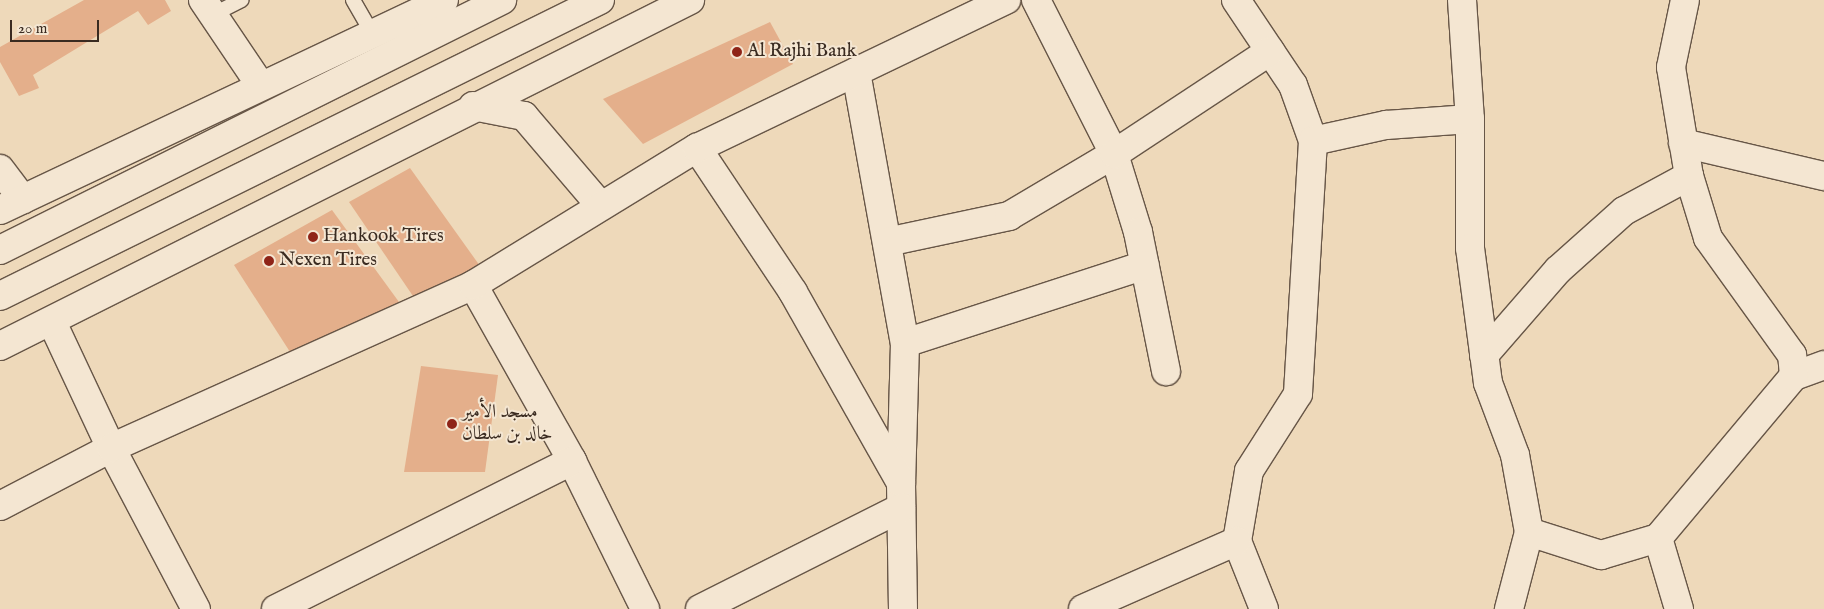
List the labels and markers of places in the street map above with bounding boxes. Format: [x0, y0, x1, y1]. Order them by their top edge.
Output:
place label: Al Rajhi Bank [747, 41, 857, 63]
marker: Al Rajhi Bank [731, 46, 743, 58]
place label: Hankook Tires [323, 226, 444, 248]
marker: Hankook Tires [307, 231, 319, 243]
place label: Nexen Tires [279, 250, 377, 272]
marker: Nexen Tires [263, 255, 275, 267]
place label: مسجد الأمير خالد بن سلطان [462, 402, 553, 446]
marker: مسجد الأمير خالد بن سلطان [446, 418, 458, 430]

